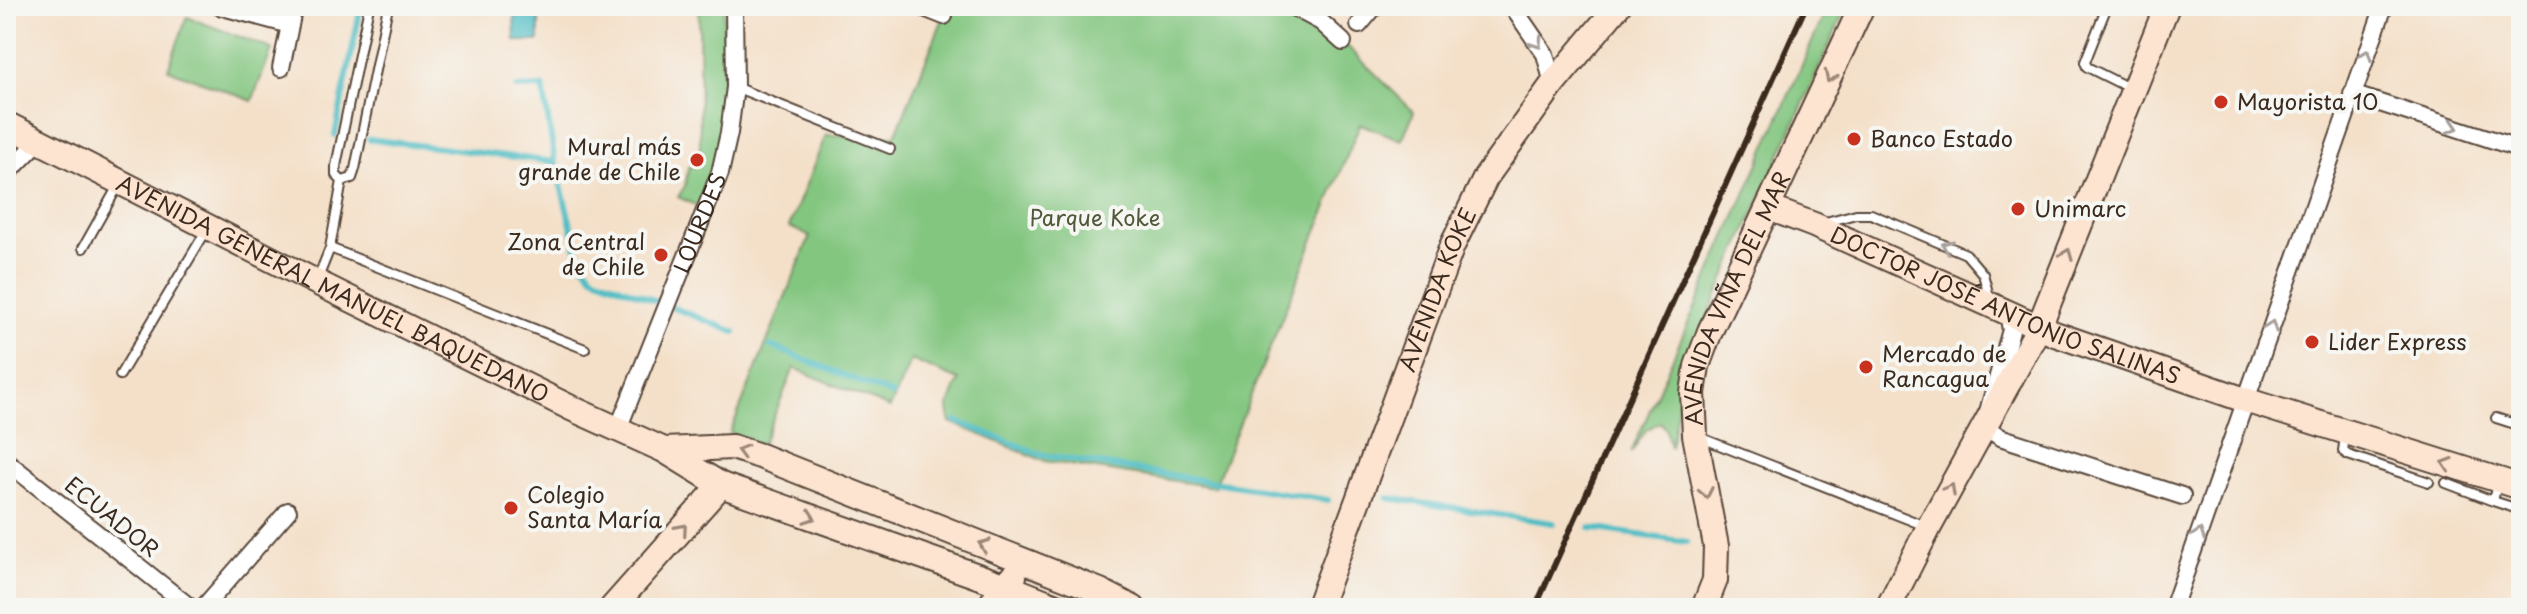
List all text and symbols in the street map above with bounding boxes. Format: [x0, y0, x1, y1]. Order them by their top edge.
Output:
one-way arrow [1527, 34, 1542, 48]
one-way arrow [2357, 48, 2373, 62]
one-way arrow [1823, 69, 1839, 83]
place label: Mayorista 10 [2237, 84, 2378, 117]
marker: Mayorista 10 [2212, 93, 2230, 111]
one-way arrow [2446, 118, 2459, 134]
place label: Banco Estado [1870, 121, 2013, 154]
place label: Mural más grande de Chile [518, 129, 681, 187]
marker: Banco Estado [1845, 130, 1863, 148]
marker: Mural más grande de Chile [688, 151, 706, 169]
street label: AVENIDA GENERAL MANUEL BAQUEDANO [112, 165, 555, 410]
street label: AVENIDA VIÑA DEL MAR [1675, 166, 1797, 427]
street label: LOURDES [664, 167, 734, 277]
place label: Unimarc [2034, 191, 2126, 224]
park label: Parque Koke [1030, 200, 1160, 233]
marker: Unimarc [2009, 200, 2027, 218]
street label: AVENIDA KOKE [1389, 202, 1483, 376]
street label: DOCTOR JOSÉ ANTONIO SALINAS [1826, 217, 2185, 391]
place label: Zona Central de Chile [507, 224, 645, 282]
one-way arrow [1941, 240, 1956, 256]
marker: Zona Central de Chile [652, 246, 670, 264]
one-way arrow [2058, 248, 2074, 262]
one-way arrow [2262, 320, 2278, 334]
place label: Lider Express [2328, 324, 2467, 357]
marker: Lider Express [2303, 333, 2321, 351]
place label: Mercado de Rancagua [1882, 336, 2007, 394]
marker: Mercado de Rancagua [1857, 358, 1875, 376]
one-way arrow [736, 444, 749, 460]
one-way arrow [2440, 457, 2454, 473]
street label: ECUADOR [59, 467, 167, 564]
place label: Colegio Santa María [527, 477, 662, 535]
one-way arrow [1940, 483, 1955, 497]
one-way arrow [1696, 486, 1713, 500]
marker: Colegio Santa María [502, 499, 520, 517]
one-way arrow [802, 507, 816, 523]
one-way arrow [672, 523, 687, 538]
one-way arrow [2189, 528, 2205, 542]
one-way arrow [978, 538, 992, 555]

